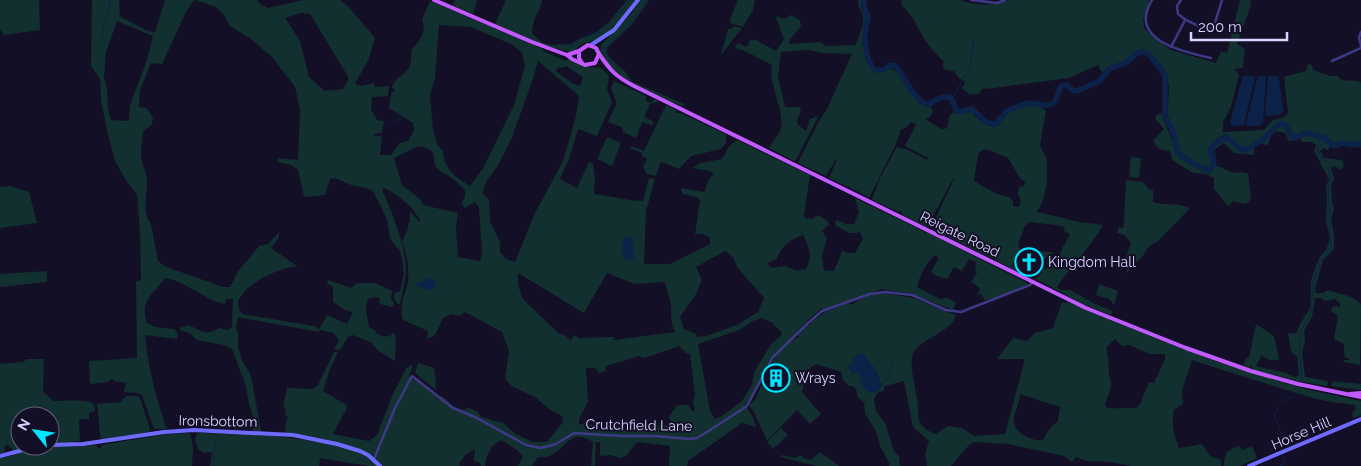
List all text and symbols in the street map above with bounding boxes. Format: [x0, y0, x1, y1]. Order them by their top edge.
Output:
scale bar [1191, 10, 1287, 42]
text: 200 m [1198, 18, 1242, 36]
street label: Reigate Road [918, 208, 1002, 260]
church icon: Kingdom Hall [1014, 247, 1044, 277]
place label: Kingdom Hall [1048, 254, 1136, 270]
building icon: Wrays [761, 363, 791, 393]
place label: Wrays [795, 370, 836, 386]
north arrow [10, 406, 60, 456]
street label: Ironsbottom [178, 412, 258, 430]
street label: Horse Hill [1269, 413, 1333, 453]
text: N [14, 416, 33, 433]
street label: Crutchfield Lane [586, 416, 692, 434]

